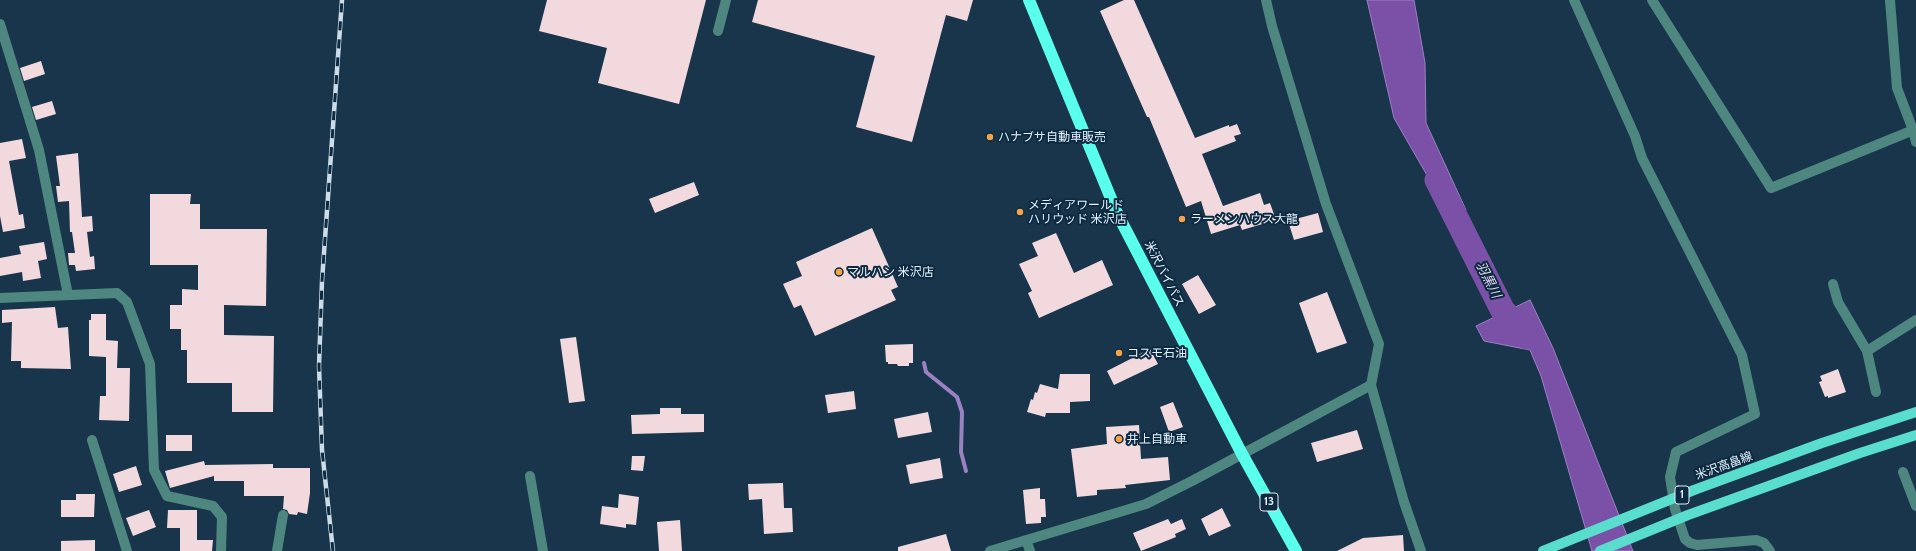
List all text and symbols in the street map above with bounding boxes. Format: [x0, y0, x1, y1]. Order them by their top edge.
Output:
place label: ハナブサ自動車販売 [998, 130, 1106, 144]
marker: ハナブサ自動車販売 [985, 132, 995, 142]
place label: メディアワールド ハリウッド 米沢店 [1028, 198, 1127, 226]
marker: メディアワールド ハリウッド 米沢店 [1015, 207, 1025, 217]
place label: ラーメンハウス大龍 [1190, 212, 1298, 226]
marker: ラーメンハウス大龍 [1177, 214, 1187, 224]
street label: 米沢バイパス [1141, 239, 1187, 309]
water label: 羽黒川 [1472, 259, 1504, 301]
place label: マルハン 米沢店 [847, 265, 934, 279]
marker: マルハン 米沢店 [834, 267, 844, 277]
place label: コスモ石油 [1127, 346, 1187, 360]
marker: コスモ石油 [1114, 348, 1124, 358]
place label: 井上自動車 [1127, 432, 1187, 446]
marker: 井上自動車 [1114, 434, 1124, 444]
street label: 米沢高畠線 [1693, 449, 1755, 483]
road number: 1 [1675, 486, 1689, 504]
road number: 13 [1260, 493, 1278, 511]

